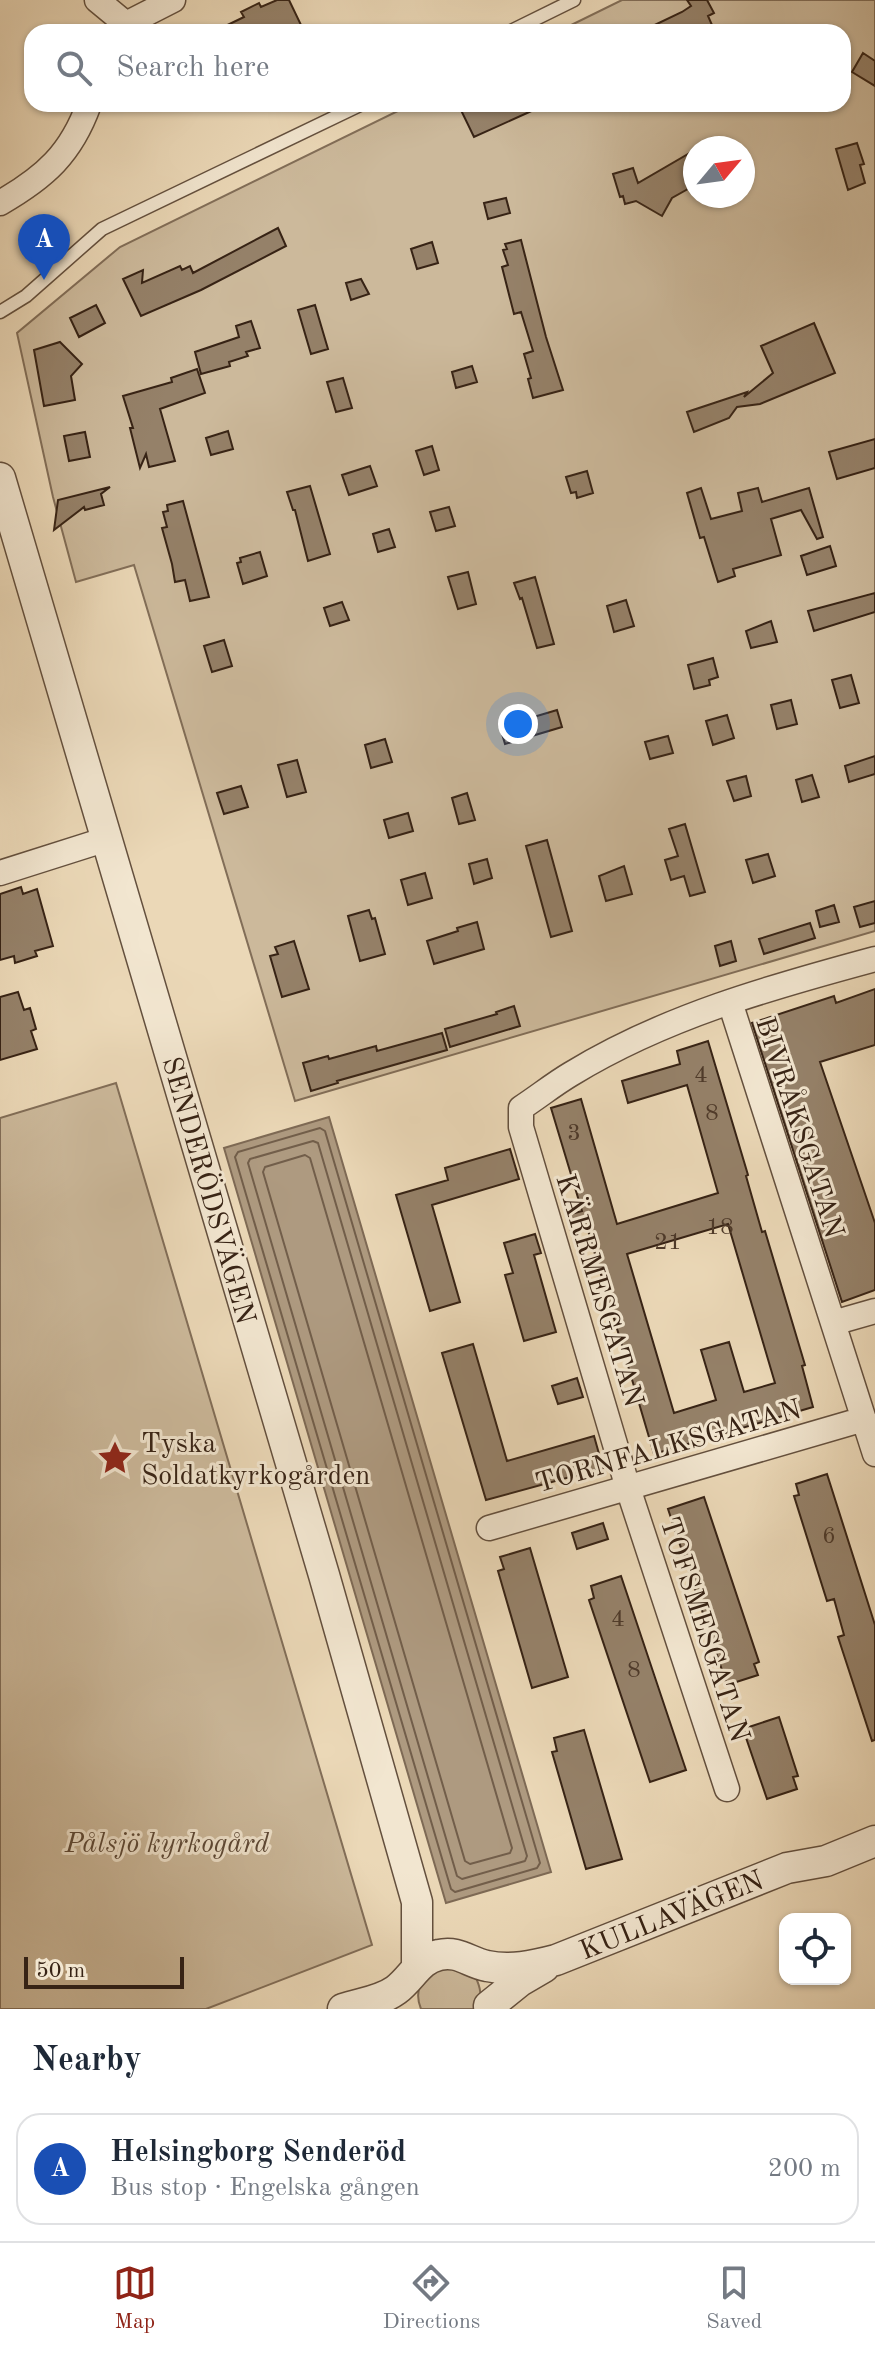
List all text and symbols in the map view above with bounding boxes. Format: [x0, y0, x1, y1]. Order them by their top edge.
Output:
search box [24, 24, 851, 112]
icon: search [52, 46, 96, 90]
text: Search here [116, 53, 270, 83]
north arrow [683, 136, 755, 208]
pin: A [18, 214, 70, 280]
your location [498, 704, 538, 744]
street label: BIVRÅKSGATAN [749, 1012, 852, 1242]
street label: SENDERÖDSVÄGEN [155, 1053, 263, 1328]
house number: 4 [694, 1064, 708, 1088]
house number: 8 [705, 1102, 719, 1126]
house number: 3 [567, 1122, 581, 1146]
street label: KÄRRMESGATAN [549, 1170, 651, 1411]
house number: 18 [706, 1216, 734, 1240]
house number: 21 [654, 1231, 682, 1255]
street label: TORNFALKSGATAN [533, 1396, 805, 1499]
place label: Tyska Soldatkyrkogården [141, 1431, 370, 1491]
place icon: Tyska Soldatkyrkogården [96, 1439, 134, 1477]
street label: TOFSMESGATAN [654, 1514, 753, 1746]
house number: 6 [822, 1525, 836, 1549]
house number: 4 [611, 1608, 625, 1632]
house number: 8 [627, 1659, 641, 1683]
park label: Pålsjö kyrkogård [64, 1831, 269, 1859]
street label: KULLAVÄGEN [575, 1863, 768, 1966]
map controls [779, 1913, 851, 1985]
button: locate [779, 1913, 851, 1985]
scale bar [24, 1953, 184, 1989]
text: 50 m [36, 1960, 85, 1982]
text: Nearby [32, 2044, 142, 2078]
text: Helsingborg Senderöd [110, 2138, 406, 2168]
text: A [50, 2156, 70, 2182]
text: 200 m [768, 2156, 841, 2182]
text: Bus stop · Engelska gången [110, 2175, 420, 2201]
tab: Map [113, 2261, 157, 2336]
tab: Directions [383, 2261, 480, 2336]
tab: Saved [706, 2261, 762, 2336]

